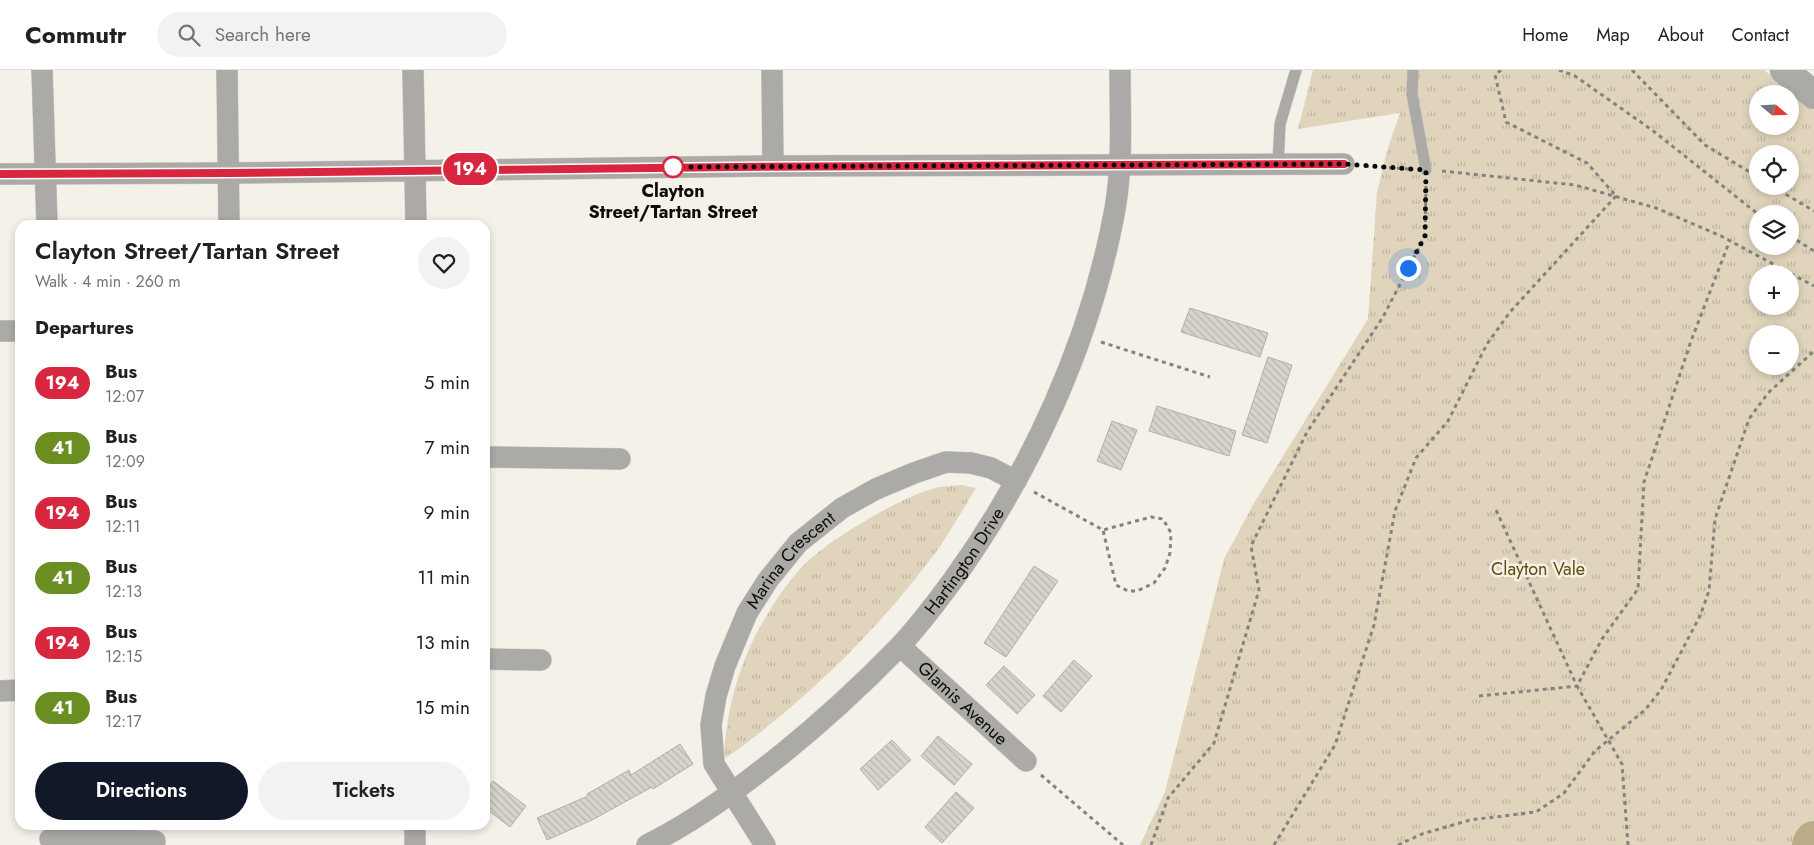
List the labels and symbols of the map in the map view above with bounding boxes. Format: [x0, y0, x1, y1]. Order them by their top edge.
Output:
north arrow [1749, 85, 1799, 135]
line badge: 194 [441, 153, 499, 185]
marker: Clayton Street/Tartan Street [662, 156, 684, 178]
place label: Clayton Street/Tartan Street [588, 178, 758, 225]
your location [1396, 256, 1421, 281]
street label: Hartington Drive [918, 502, 1011, 620]
street label: Marina Crescent [740, 505, 841, 614]
park label: Clayton Vale [1491, 556, 1585, 582]
street label: Glamis Avenue [912, 655, 1014, 751]

